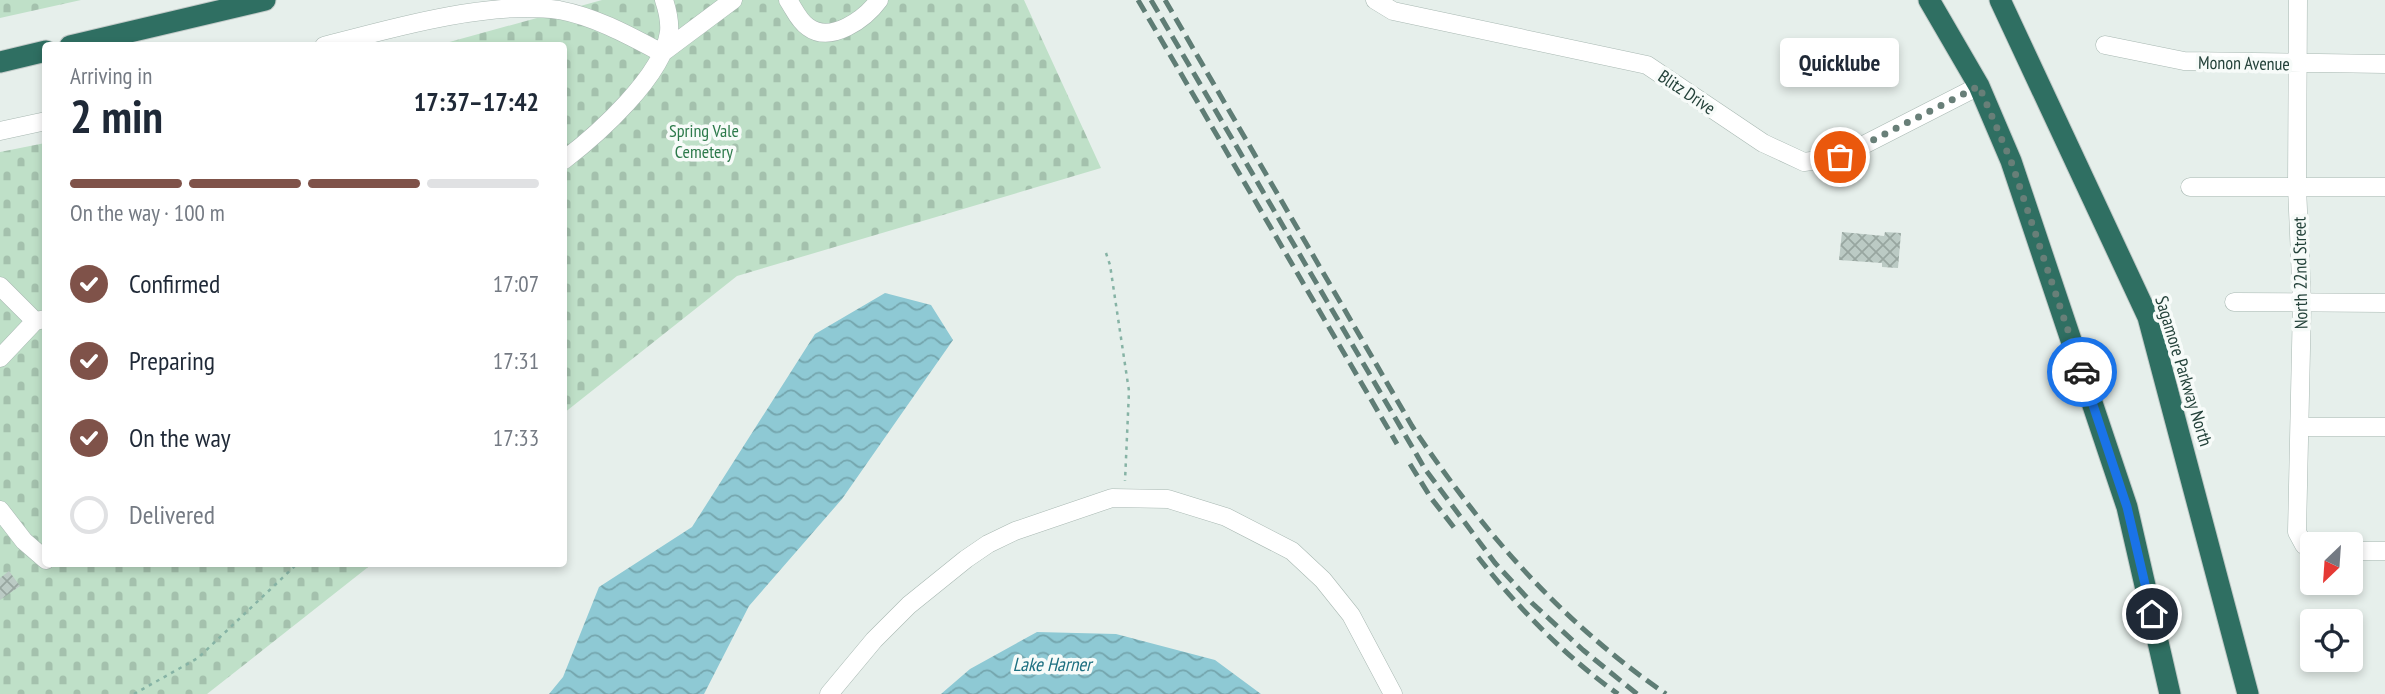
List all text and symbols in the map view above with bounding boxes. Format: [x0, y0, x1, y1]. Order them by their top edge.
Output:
callout: Quicklube [1780, 38, 1899, 87]
text: Quicklube [1799, 48, 1880, 77]
street label: Monon Avenue [2198, 51, 2290, 75]
text: Arriving in [70, 61, 152, 90]
street label: Blitz Drive [1654, 65, 1720, 119]
text: 17:37–17:42 [414, 85, 539, 118]
text: 2 min [70, 86, 163, 146]
park label: Spring Vale Cemetery [669, 119, 739, 163]
pin [1810, 127, 1870, 187]
icon: bag [1821, 138, 1859, 176]
text: On the way · 100 m [70, 198, 225, 227]
street label: North 22nd Street [2288, 217, 2312, 329]
icon: check [70, 265, 108, 303]
text: Confirmed [129, 267, 220, 300]
text: 17:07 [493, 269, 539, 298]
street label: Sagamore Parkway North [2150, 293, 2218, 449]
courier [2047, 337, 2117, 407]
icon: check [70, 342, 108, 380]
text: Preparing [129, 344, 215, 377]
text: 17:31 [493, 346, 539, 375]
icon: car [2063, 353, 2101, 391]
icon: check [70, 419, 108, 457]
text: On the way [129, 421, 231, 454]
text: 17:33 [493, 423, 539, 452]
text: Delivered [129, 498, 215, 531]
north arrow [2300, 532, 2362, 595]
map controls [2300, 532, 2363, 672]
pin [2122, 584, 2182, 644]
icon: home [2133, 595, 2171, 633]
button: locate [2300, 609, 2363, 672]
water label: Lake Harner [1013, 652, 1094, 676]

